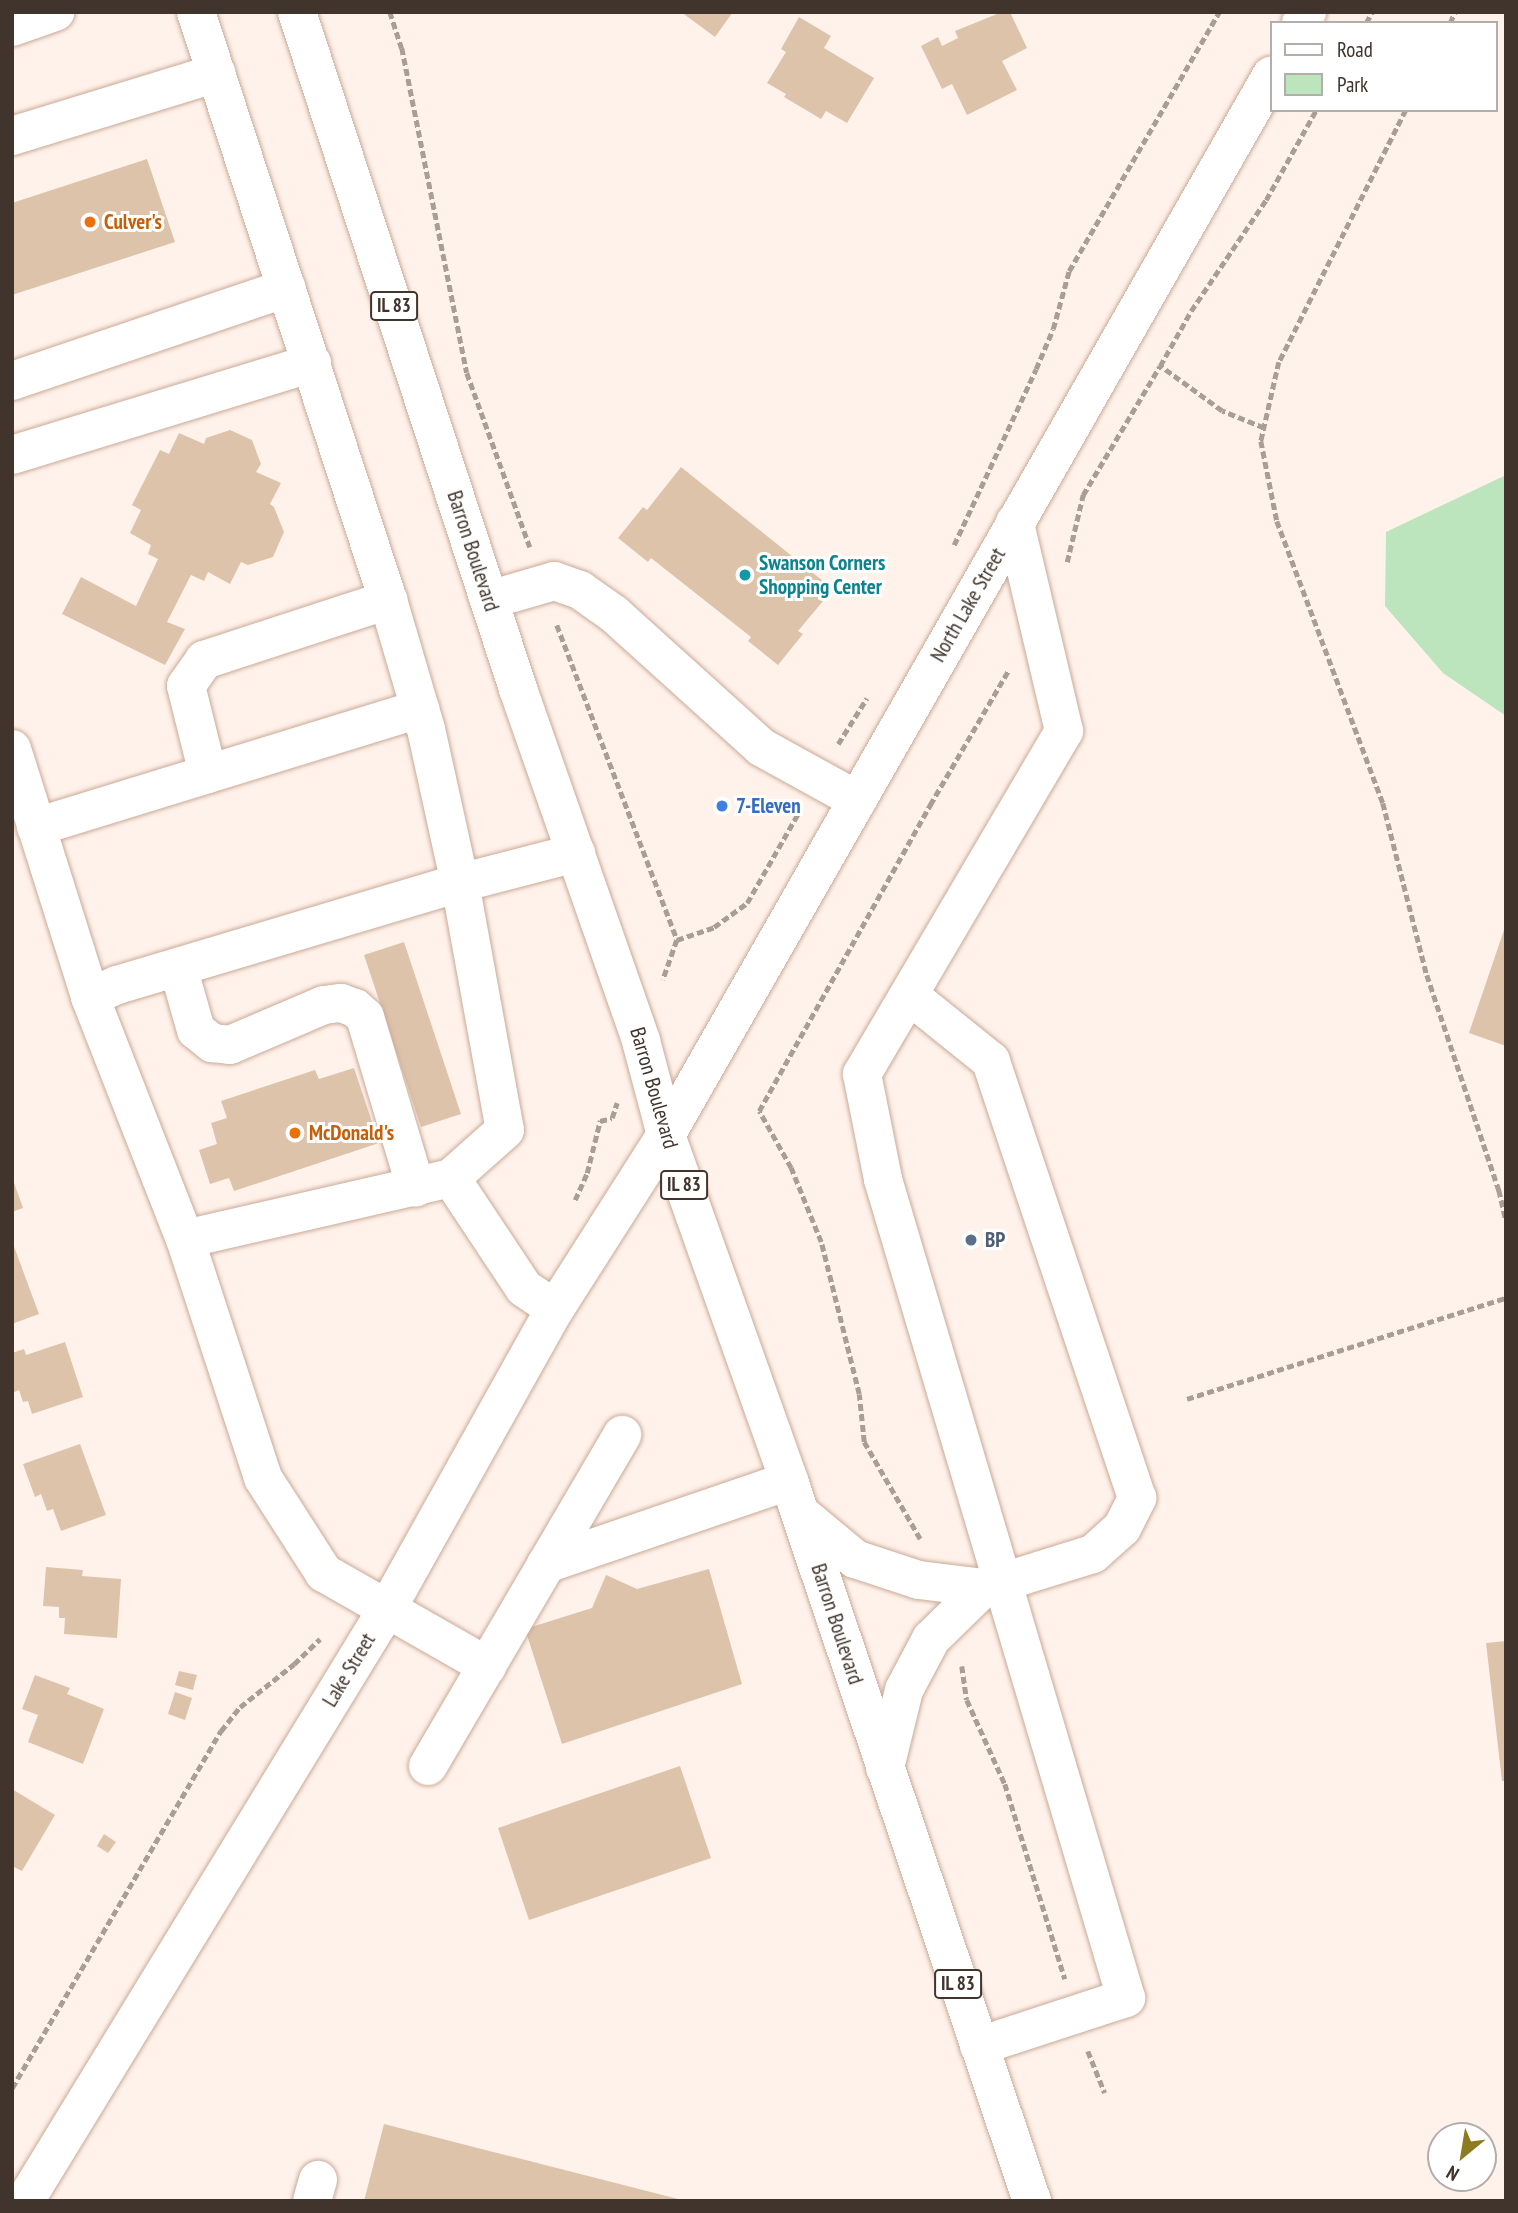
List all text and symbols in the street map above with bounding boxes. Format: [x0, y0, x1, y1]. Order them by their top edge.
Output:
legend [1270, 21, 1497, 112]
text: Road [1337, 36, 1373, 63]
text: Park [1337, 71, 1368, 98]
place label: Culver's [104, 209, 162, 235]
marker: Culver's [82, 214, 98, 230]
road number: IL 83 [370, 290, 418, 322]
street label: Barron Boulevard [442, 488, 504, 614]
street label: North Lake Street [925, 544, 1011, 666]
place label: Swanson Corners Shopping Center [759, 550, 886, 600]
marker: Swanson Corners Shopping Center [737, 567, 753, 583]
place label: 7-Eleven [736, 793, 801, 819]
marker: 7-Eleven [714, 798, 730, 814]
street label: Barron Boulevard [625, 1024, 683, 1152]
place label: McDonald's [309, 1120, 394, 1146]
marker: McDonald's [287, 1125, 303, 1141]
road number: IL 83 [660, 1170, 708, 1200]
place label: BP [985, 1227, 1005, 1253]
marker: BP [963, 1232, 979, 1248]
street label: Barron Boulevard [806, 1561, 868, 1687]
street label: Lake Street [317, 1629, 381, 1711]
road number: IL 83 [934, 1968, 982, 2000]
north arrow [1427, 2122, 1497, 2192]
text: N [1442, 2160, 1463, 2186]

